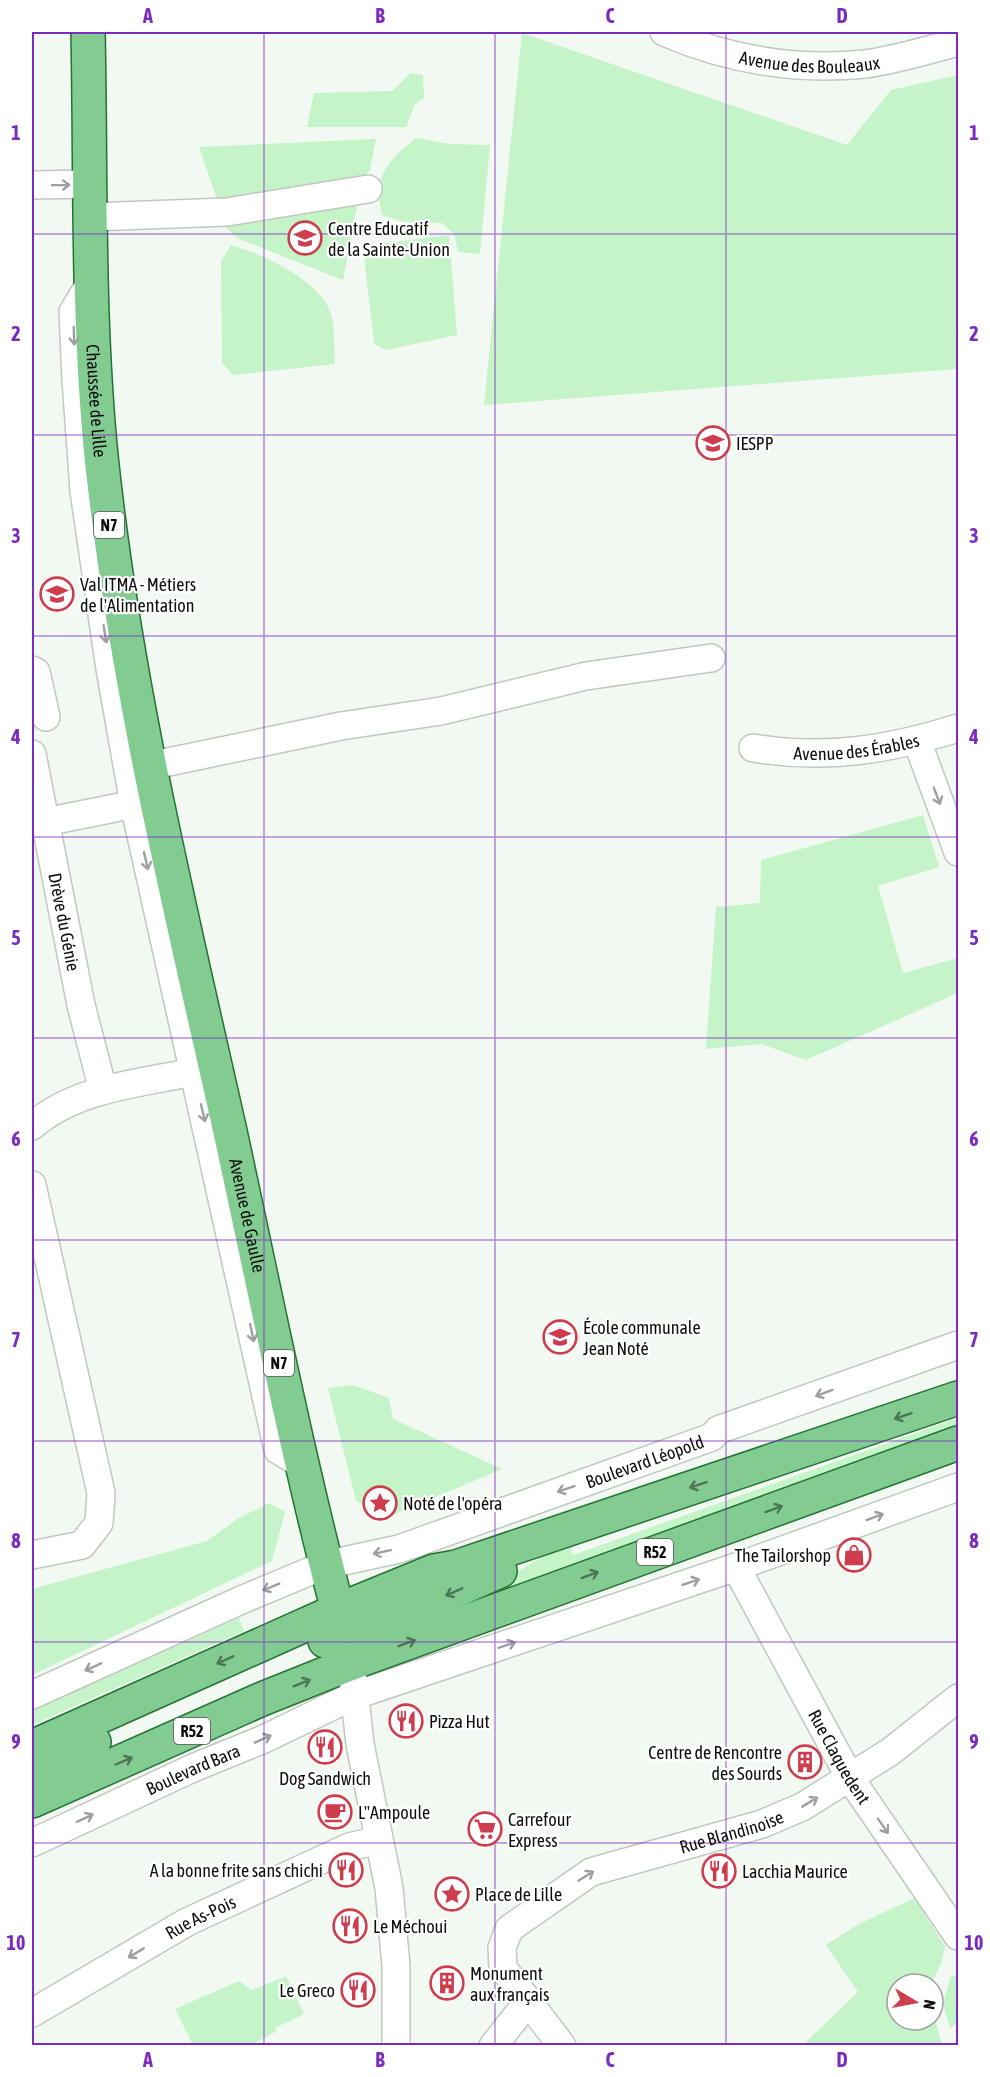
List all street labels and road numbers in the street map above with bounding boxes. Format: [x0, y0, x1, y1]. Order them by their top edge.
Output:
street label: Avenue des Bouleaux [738, 46, 881, 76]
street label: Chaussée de Lille [83, 344, 112, 458]
road number: N7 [94, 512, 124, 538]
street label: Avenue des Érables [793, 729, 921, 764]
street label: Drève du Génie [45, 871, 85, 973]
street label: Avenue de Gaulle [226, 1156, 270, 1274]
road number: N7 [264, 1350, 294, 1376]
street label: Boulevard Léopold [583, 1430, 706, 1492]
road number: R52 [637, 1539, 673, 1565]
street label: Rue Claquedent [804, 1706, 875, 1808]
road number: R52 [174, 1718, 210, 1744]
street label: Boulevard Bara [142, 1740, 243, 1799]
street label: Rue Blandinoise [677, 1806, 786, 1857]
street label: Rue As-Pois [161, 1891, 239, 1943]

